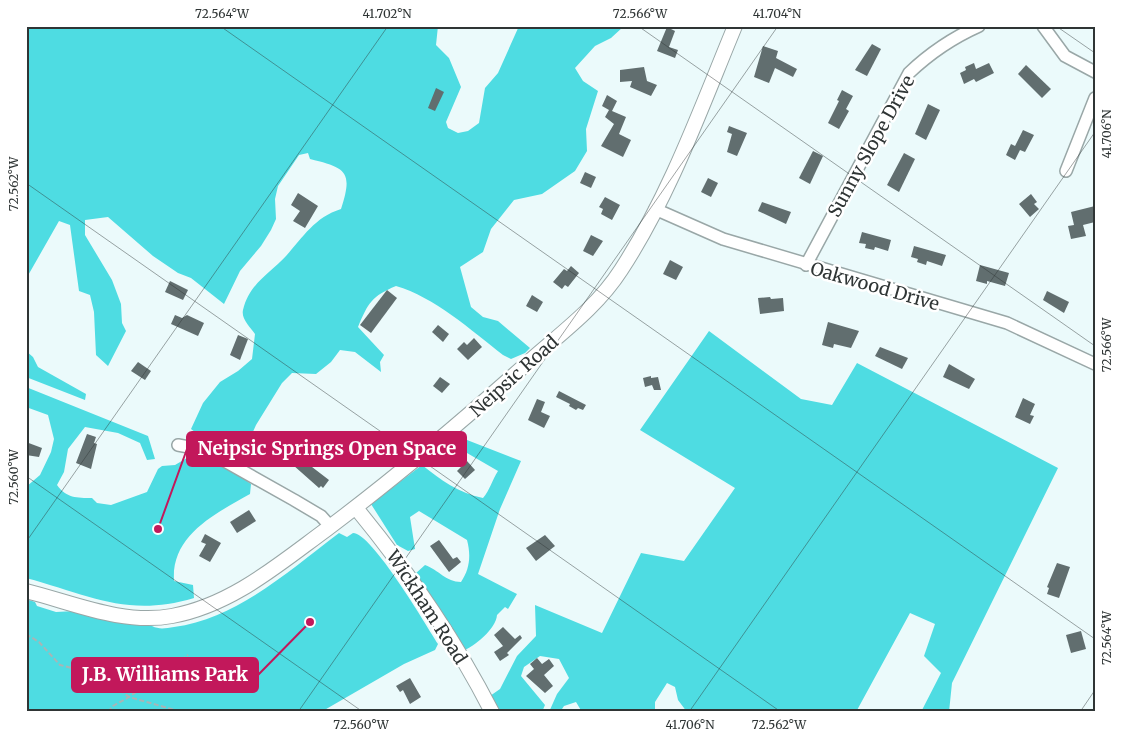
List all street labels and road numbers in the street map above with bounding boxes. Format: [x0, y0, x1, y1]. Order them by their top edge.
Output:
street label: Sunny Slope Drive [823, 71, 919, 221]
street label: Oakwood Drive [808, 257, 942, 315]
street label: Neipsic Road [465, 330, 563, 422]
street label: Wickham Road [381, 545, 472, 668]

